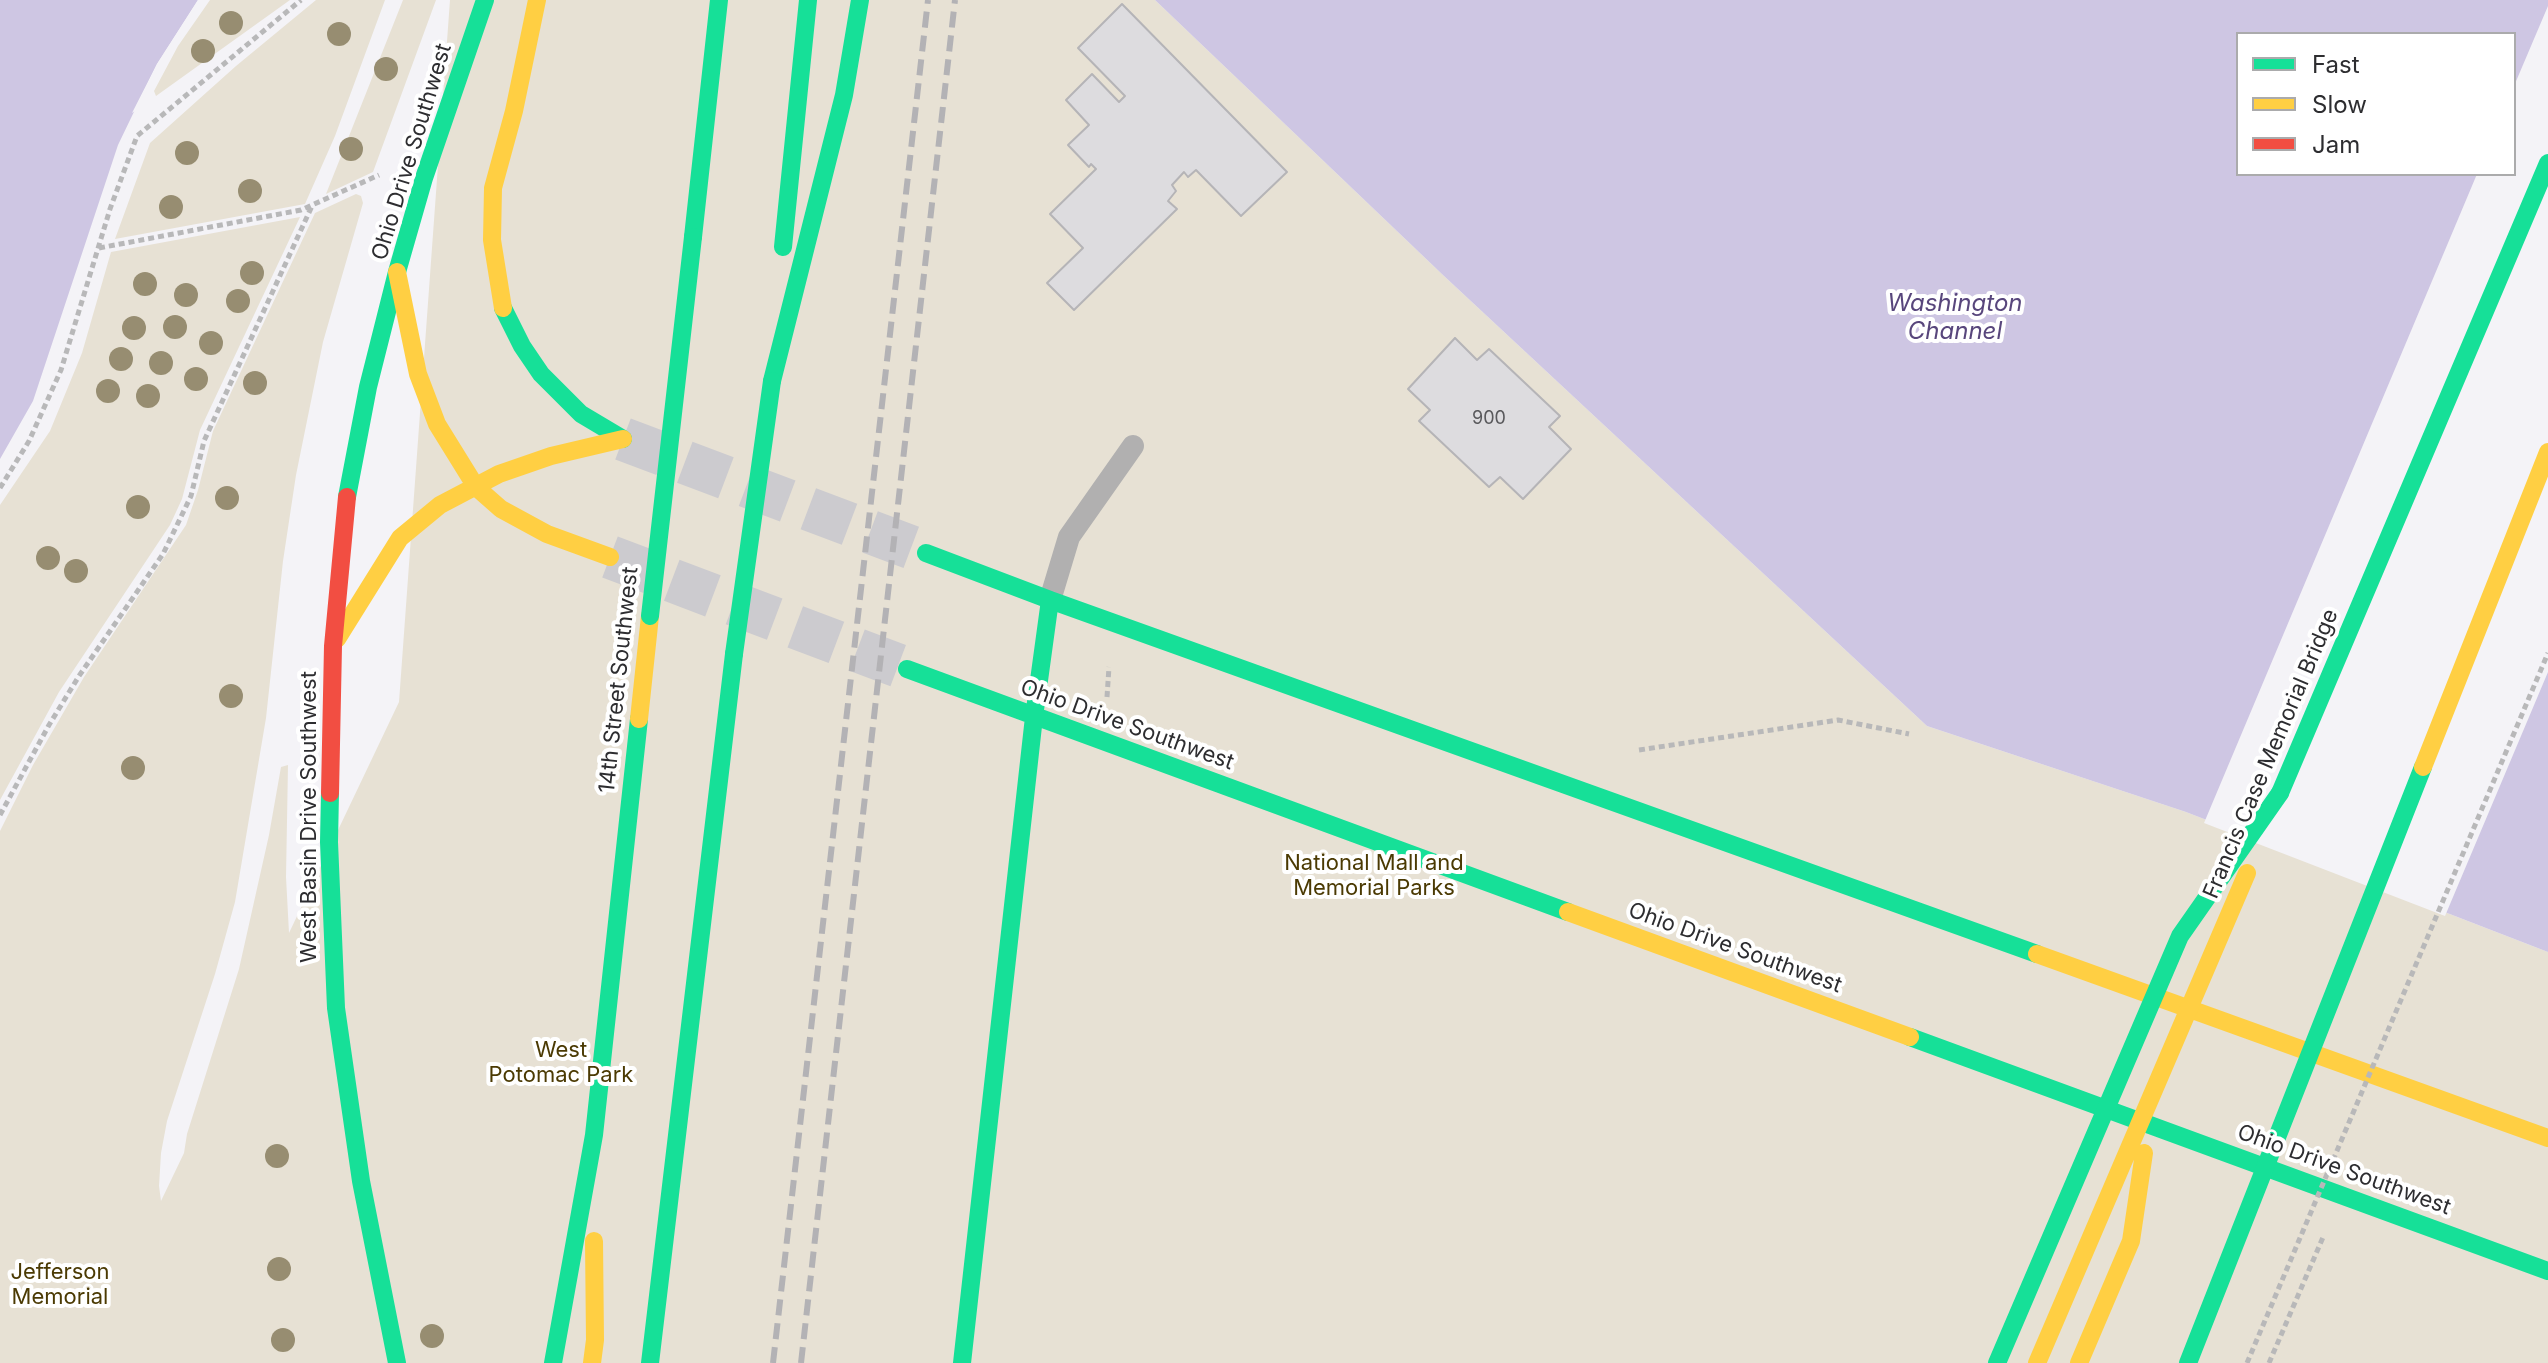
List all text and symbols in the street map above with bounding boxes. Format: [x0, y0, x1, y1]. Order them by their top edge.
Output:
legend [2236, 32, 2516, 176]
street label: Ohio Drive Southwest [366, 41, 458, 263]
text: Fast [2312, 50, 2360, 79]
text: Slow [2312, 90, 2367, 119]
text: Jam [2312, 130, 2360, 159]
water label: Washington Channel [1888, 290, 2022, 346]
house number: 900 [1472, 408, 1506, 430]
street label: 14th Street Southwest [594, 565, 644, 795]
street label: Francis Case Memorial Bridge [2198, 605, 2344, 903]
street label: West Basin Drive Southwest [296, 671, 322, 963]
street label: Ohio Drive Southwest [1017, 674, 1237, 776]
park label: National Mall and Memorial Parks [1284, 850, 1464, 902]
street label: Ohio Drive Southwest [1625, 897, 1845, 999]
park label: West Potomac Park [489, 1037, 633, 1088]
street label: Ohio Drive Southwest [2234, 1119, 2454, 1221]
park label: Jefferson Memorial [10, 1259, 110, 1310]

